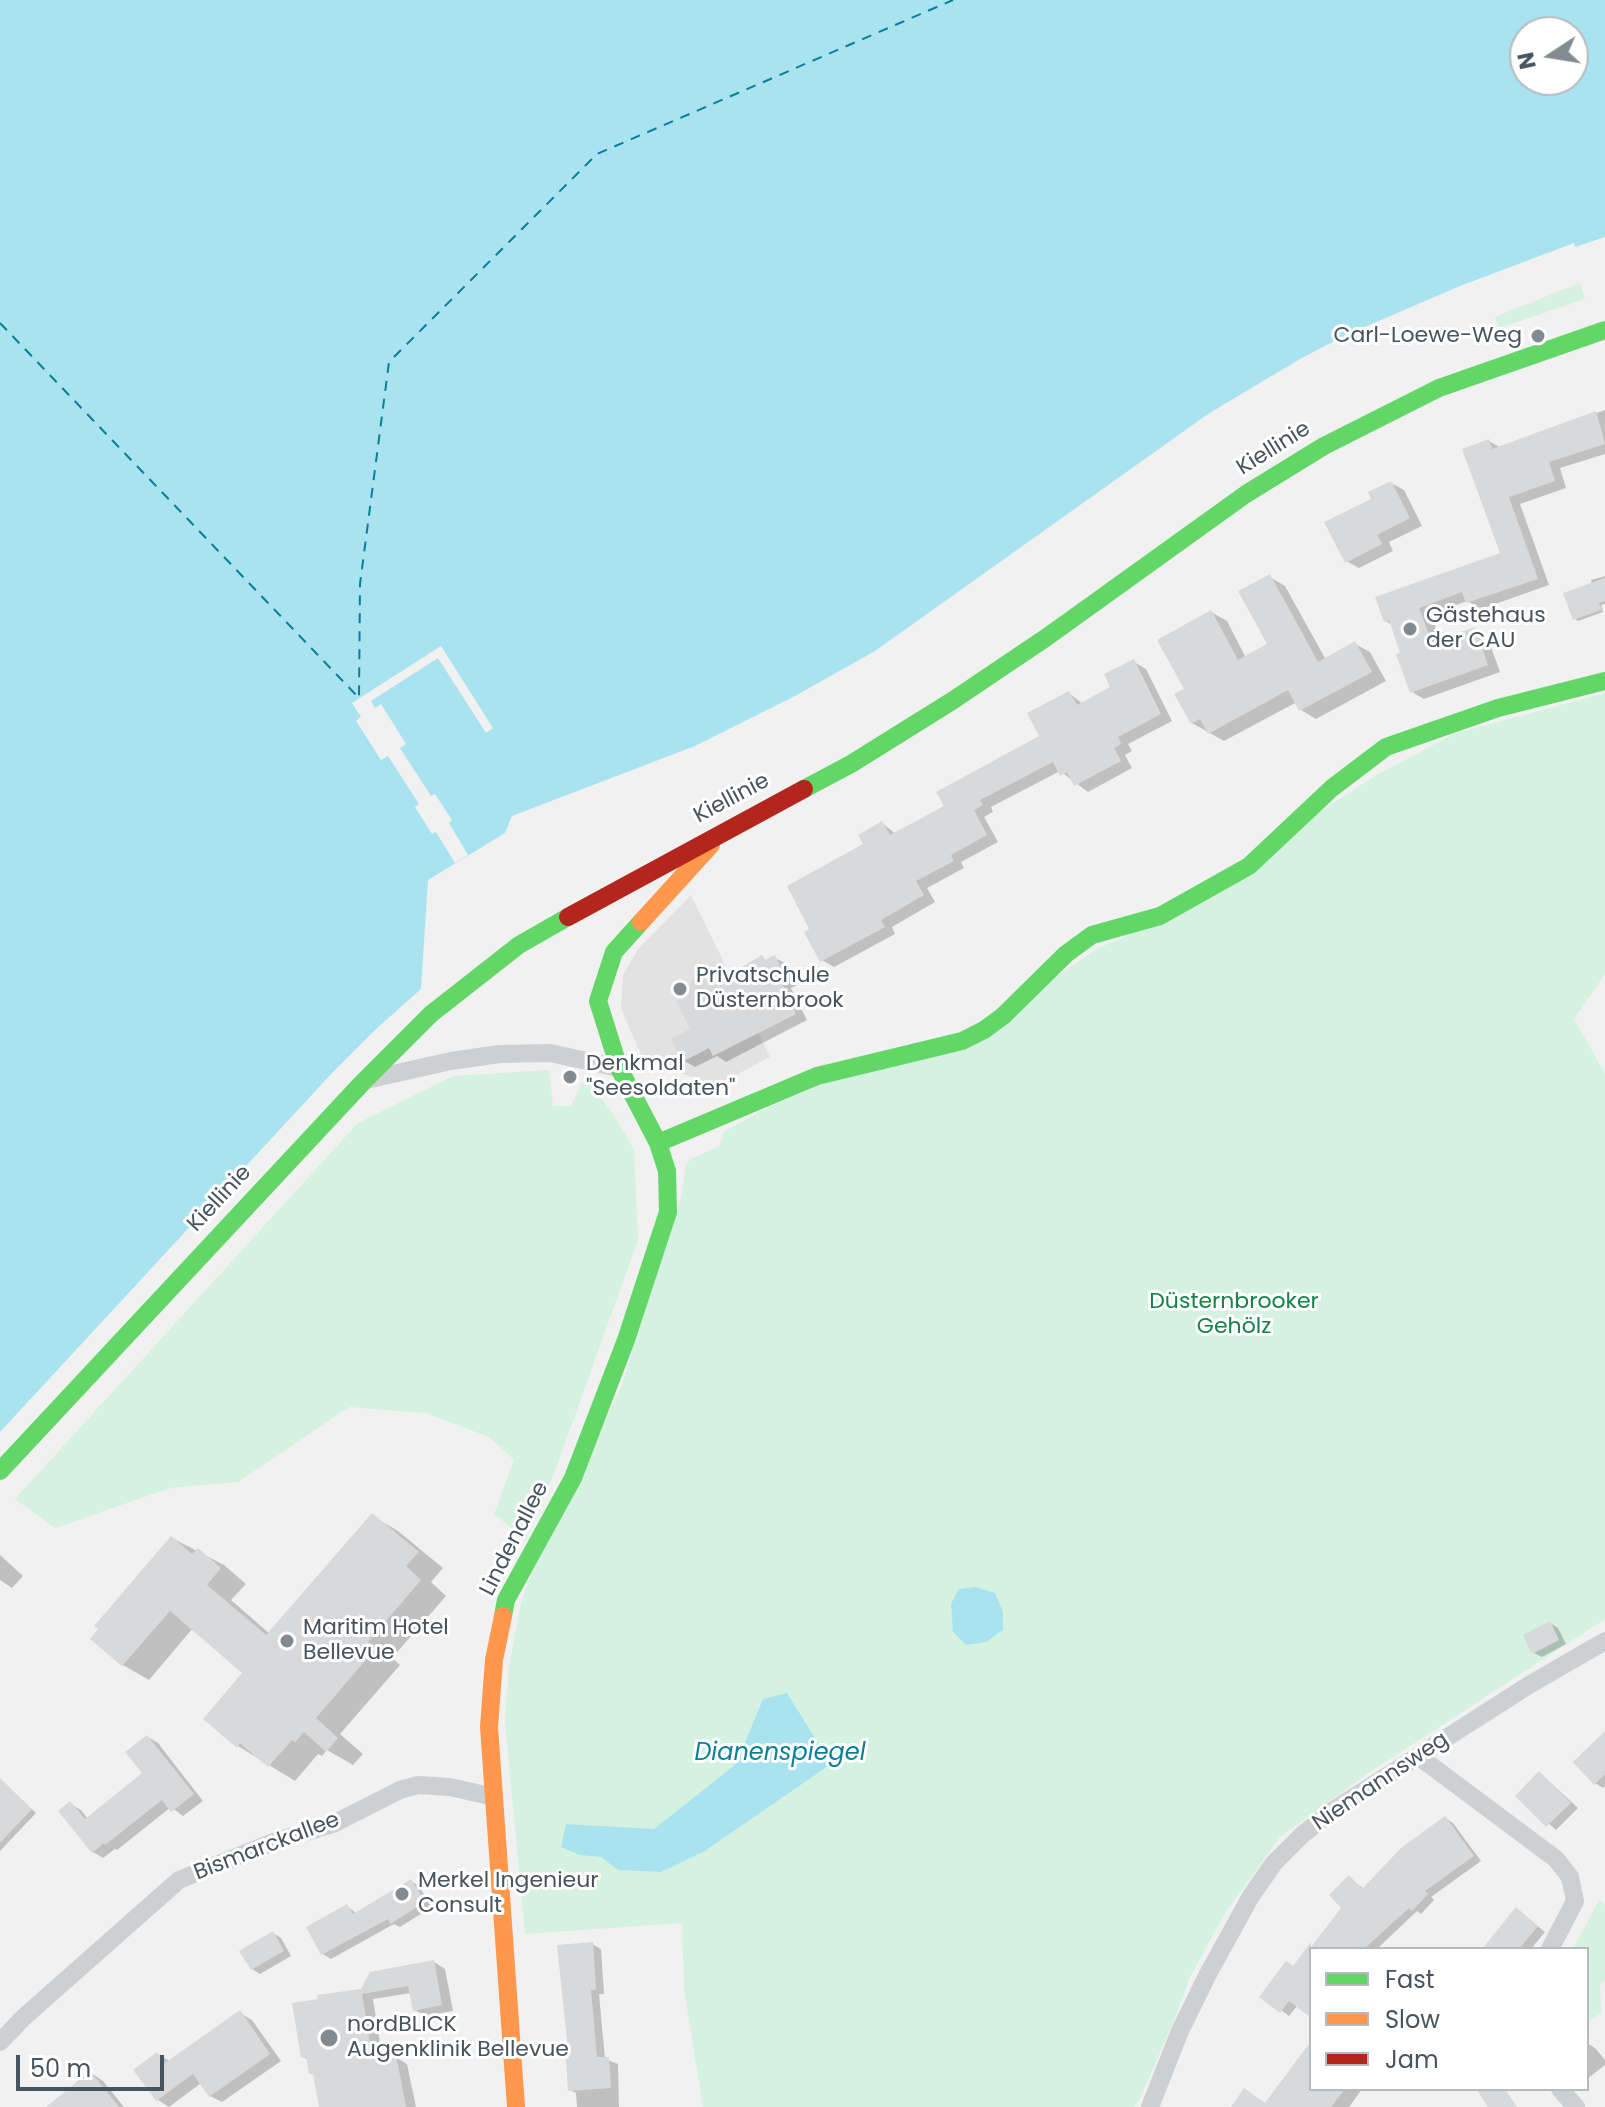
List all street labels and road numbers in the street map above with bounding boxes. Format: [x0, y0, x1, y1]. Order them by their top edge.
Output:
street label: Kiellinie [1232, 416, 1316, 482]
street label: Kiellinie [690, 768, 774, 830]
street label: Kiellinie [183, 1160, 257, 1238]
street label: Lindenallee [475, 1478, 555, 1600]
street label: Niemannsweg [1308, 1727, 1454, 1837]
street label: Bismarckallee [190, 1807, 344, 1887]

